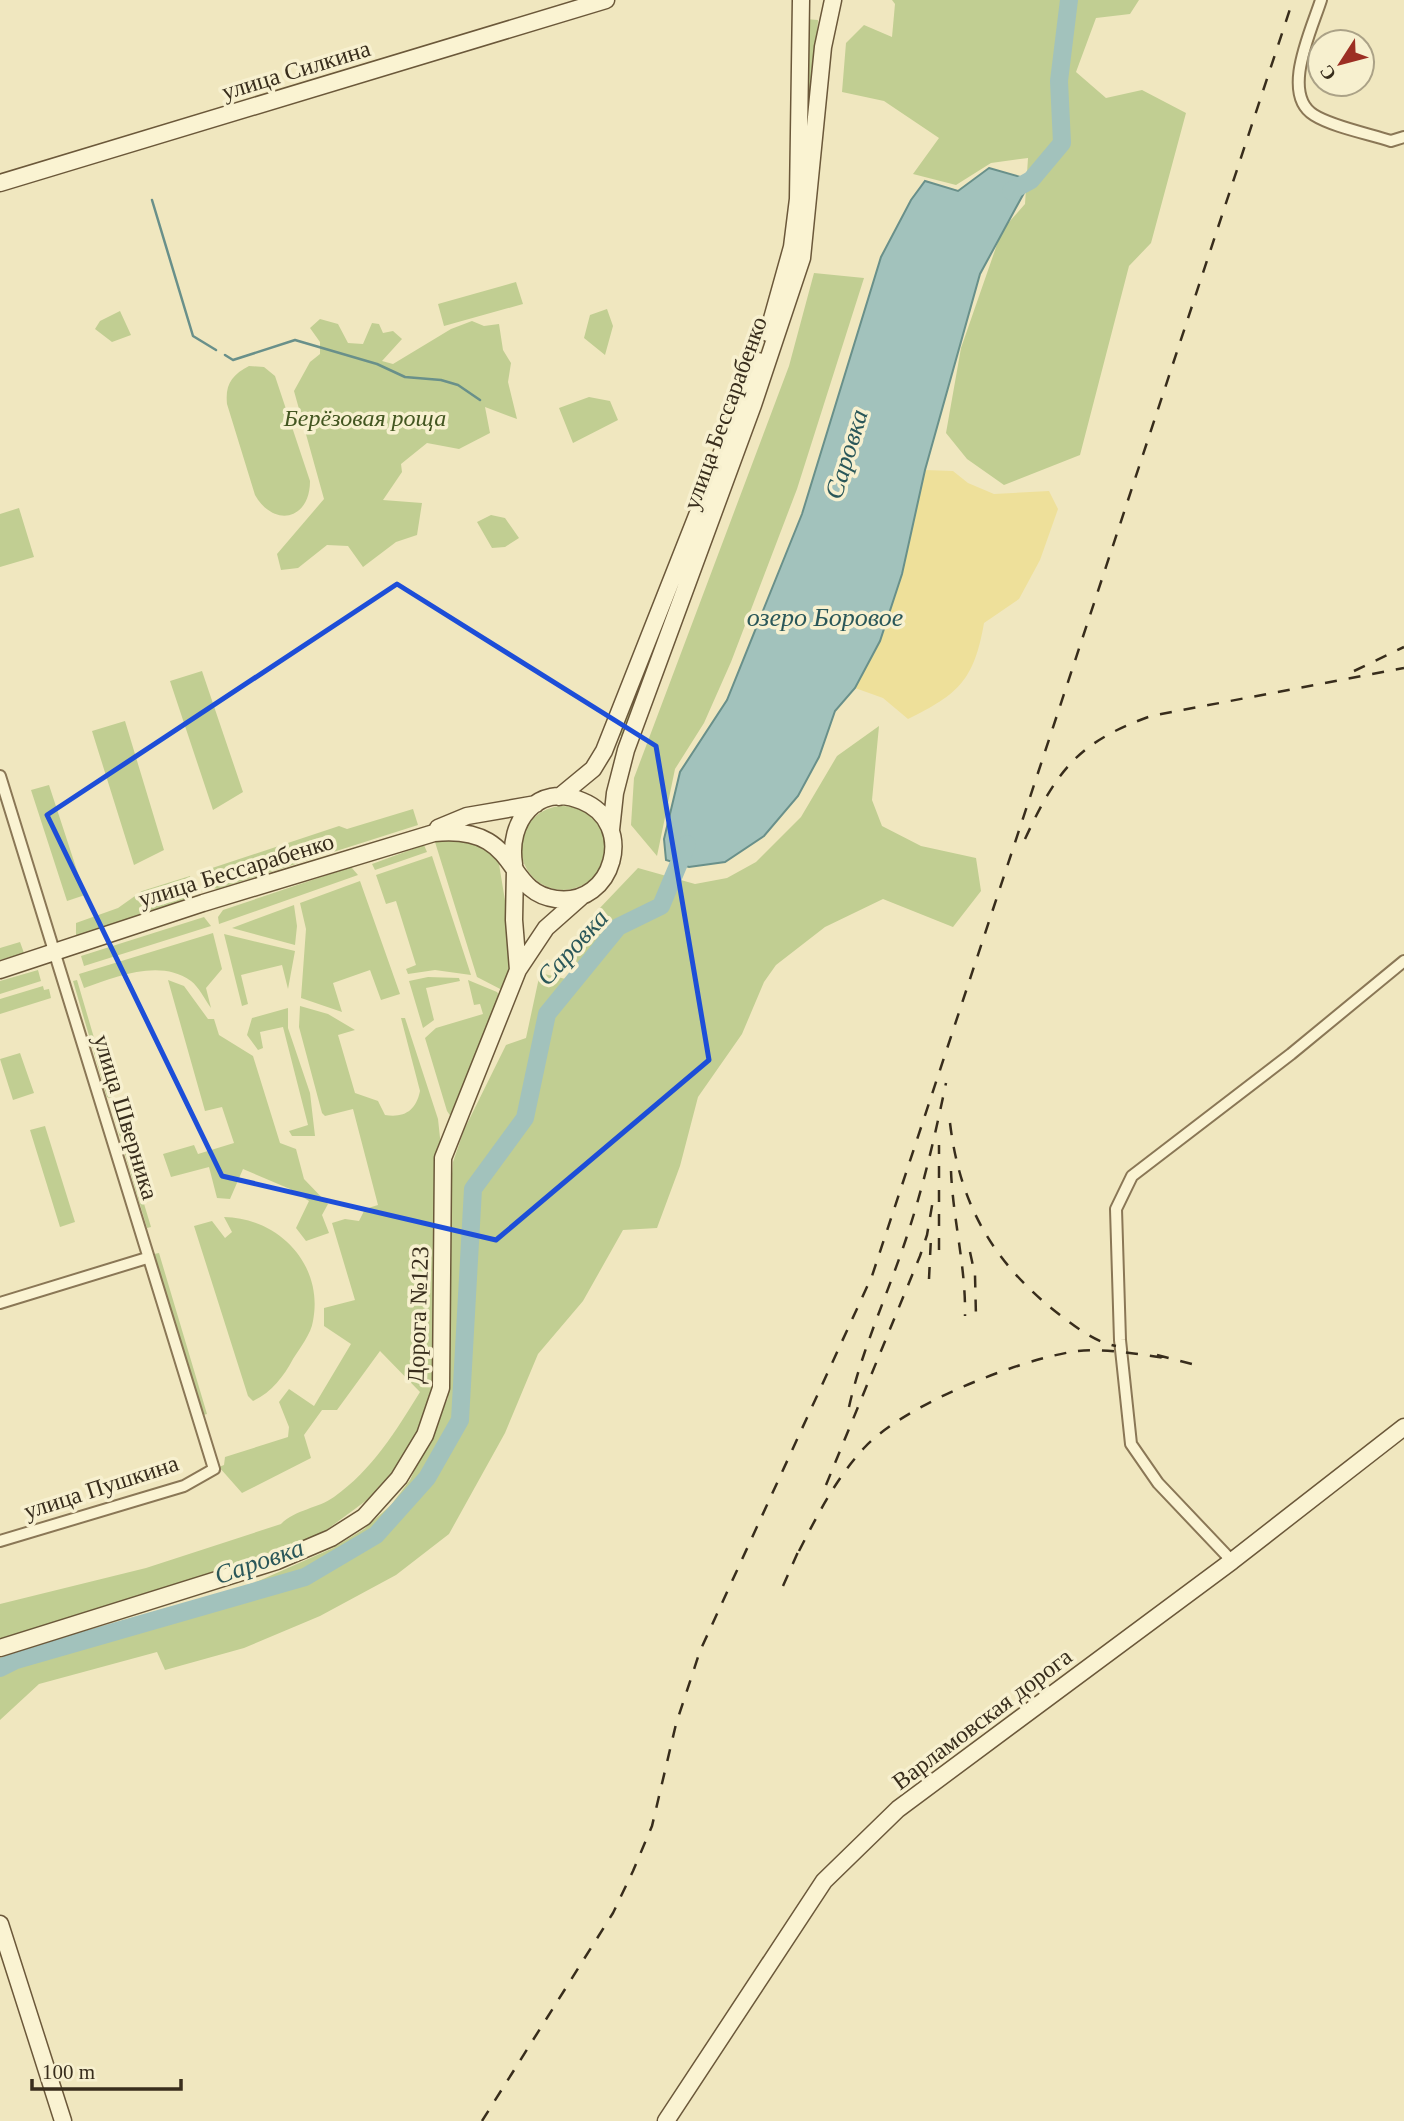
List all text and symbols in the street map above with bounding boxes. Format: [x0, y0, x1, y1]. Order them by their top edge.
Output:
north arrow [1306, 28, 1376, 98]
street label: улица Силкина [219, 35, 374, 105]
text: С [1315, 61, 1340, 84]
street label: улица Бессарабенко [678, 313, 772, 513]
park label: Берёзовая роща [283, 405, 446, 431]
water label: Саровка [819, 406, 874, 503]
water label: озеро Боровое [747, 603, 903, 632]
street label: улица Бессарабенко [135, 828, 337, 912]
water label: Саровка [531, 903, 614, 991]
street label: улица Шверника [89, 1031, 164, 1203]
street label: Дорога №123 [403, 1246, 433, 1384]
street label: улица Пушкина [20, 1450, 182, 1524]
water label: Саровка [211, 1533, 308, 1590]
street label: Варламовская дорога [887, 1643, 1077, 1795]
scale bar [32, 2048, 180, 2092]
text: 100 m [42, 2060, 95, 2084]

